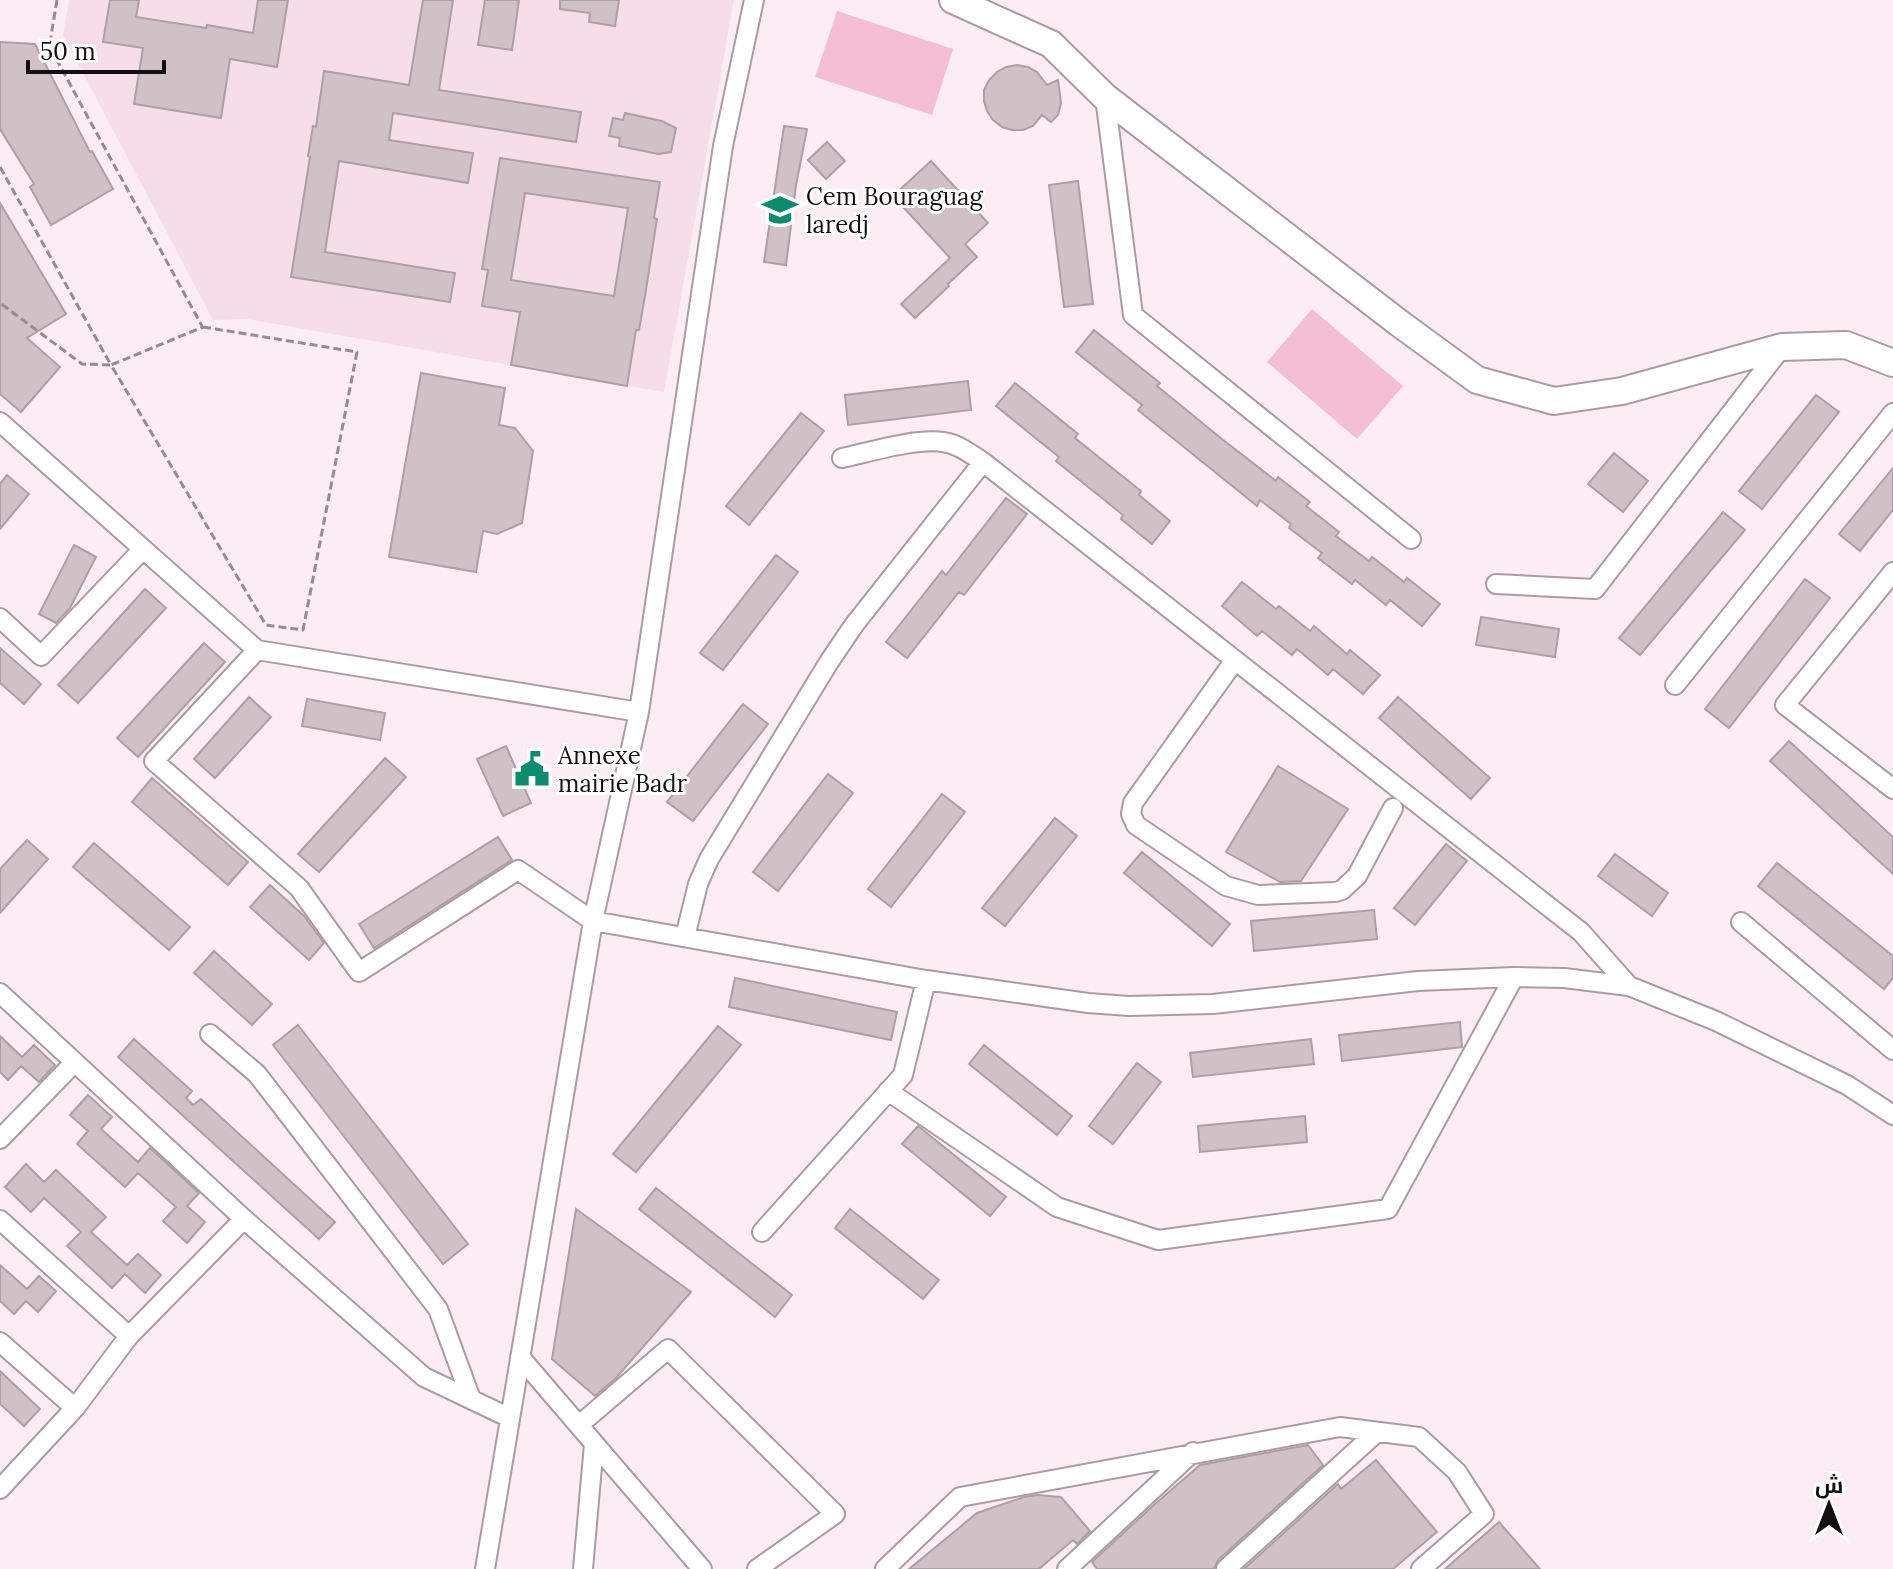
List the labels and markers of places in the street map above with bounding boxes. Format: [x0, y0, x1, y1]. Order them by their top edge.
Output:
place label: Cem Bouraguag laredj [806, 181, 983, 240]
school or university icon: Cem Bouraguag laredj [761, 191, 799, 229]
place label: Annexe mairie Badr [557, 740, 688, 799]
public building icon: Annexe mairie Badr [513, 750, 551, 788]

